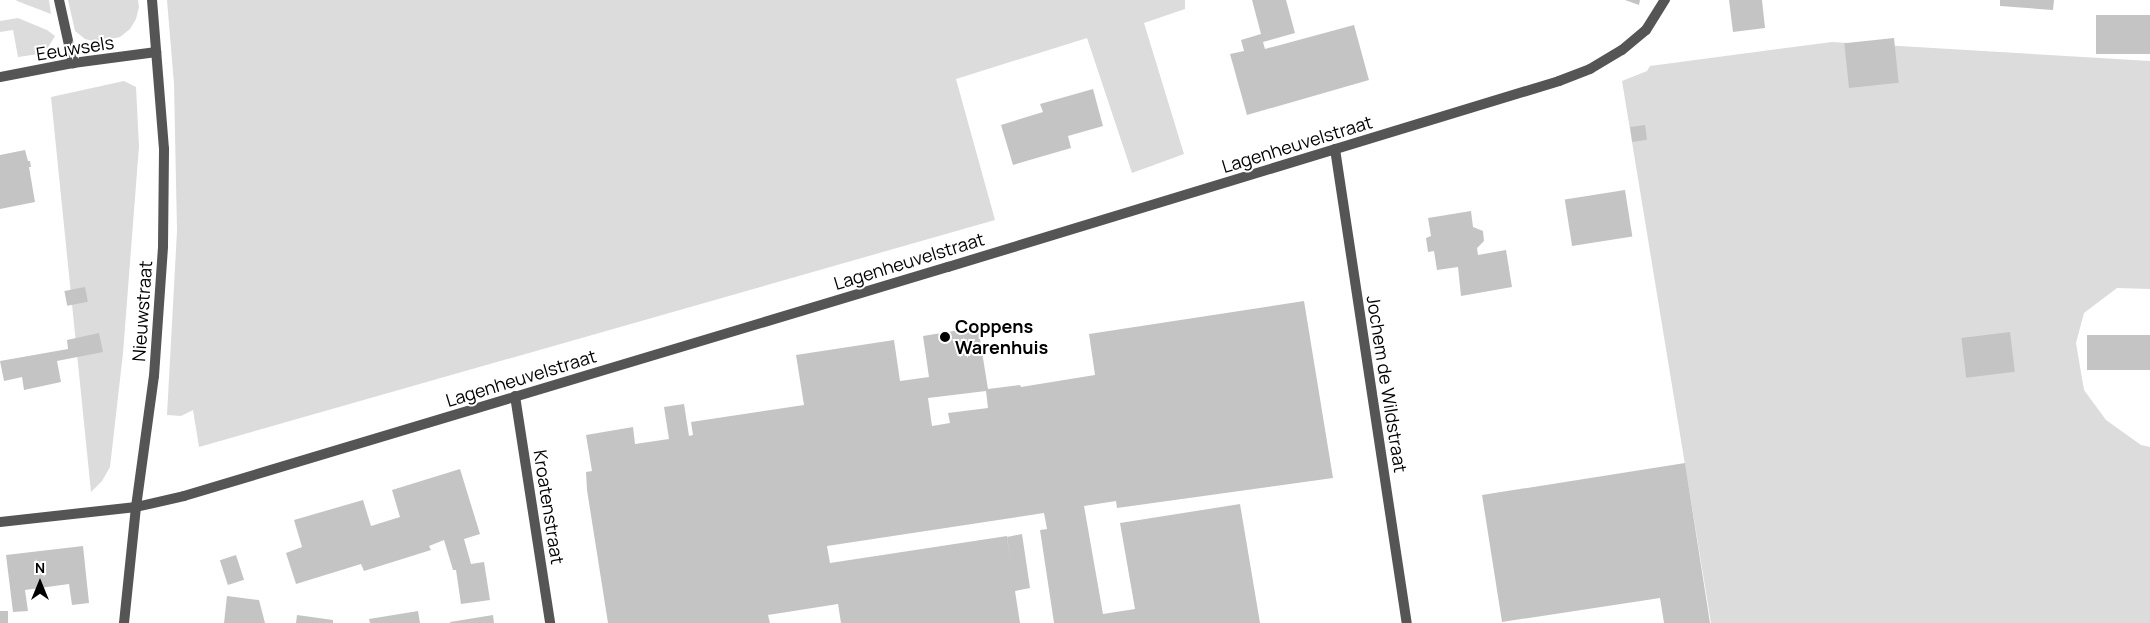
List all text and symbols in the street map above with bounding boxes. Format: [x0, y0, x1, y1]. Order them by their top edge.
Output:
street label: Eeuwsels [35, 31, 115, 65]
street label: Lagenheuvelstraat [1219, 111, 1375, 177]
street label: Lagenheuvelstraat [831, 228, 987, 294]
street label: Nieuwstraat [128, 260, 156, 362]
street label: Jochem de Wildstraat [1362, 294, 1412, 474]
place label: Coppens Warenhuis [955, 316, 1048, 358]
marker: Coppens Warenhuis [939, 331, 951, 343]
street label: Lagenheuvelstraat [443, 345, 599, 411]
street label: Kroatenstraat [529, 448, 569, 566]
north arrow [15, 558, 65, 608]
text: N [35, 558, 45, 577]

